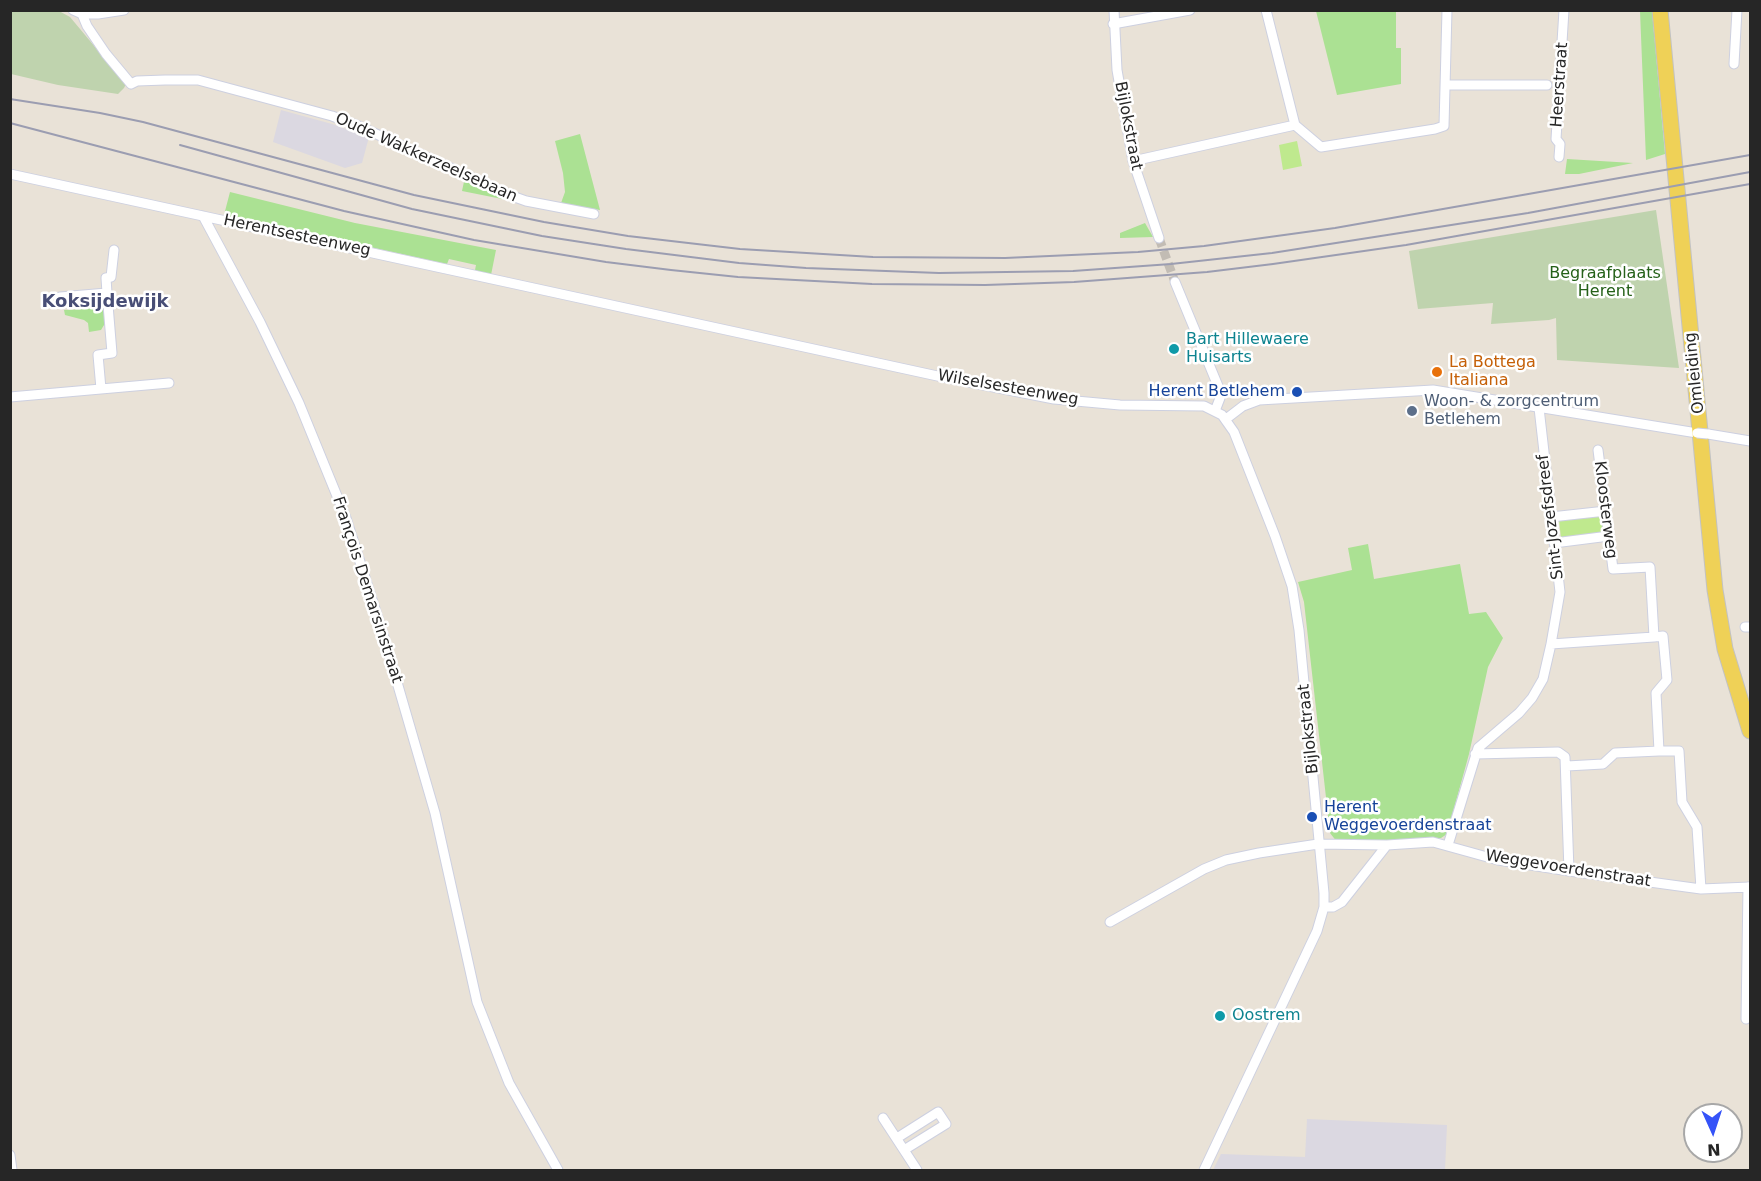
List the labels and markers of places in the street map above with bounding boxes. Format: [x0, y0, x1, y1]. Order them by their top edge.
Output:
place label: Bart Hillewaere Huisarts [1186, 330, 1309, 368]
marker: Bart Hillewaere Huisarts [1167, 342, 1181, 356]
place label: La Bottega Italiana [1449, 353, 1536, 391]
marker: La Bottega Italiana [1430, 365, 1444, 379]
place label: Herent Betlehem [1149, 382, 1285, 402]
marker: Herent Betlehem [1290, 385, 1304, 399]
place label: Woon- & zorgcentrum Betlehem [1424, 392, 1599, 430]
marker: Woon- & zorgcentrum Betlehem [1405, 404, 1419, 418]
place label: Herent Weggevoerdenstraat [1324, 798, 1491, 836]
marker: Herent Weggevoerdenstraat [1305, 810, 1319, 824]
place label: Oostrem [1232, 1006, 1301, 1026]
marker: Oostrem [1213, 1009, 1227, 1023]

